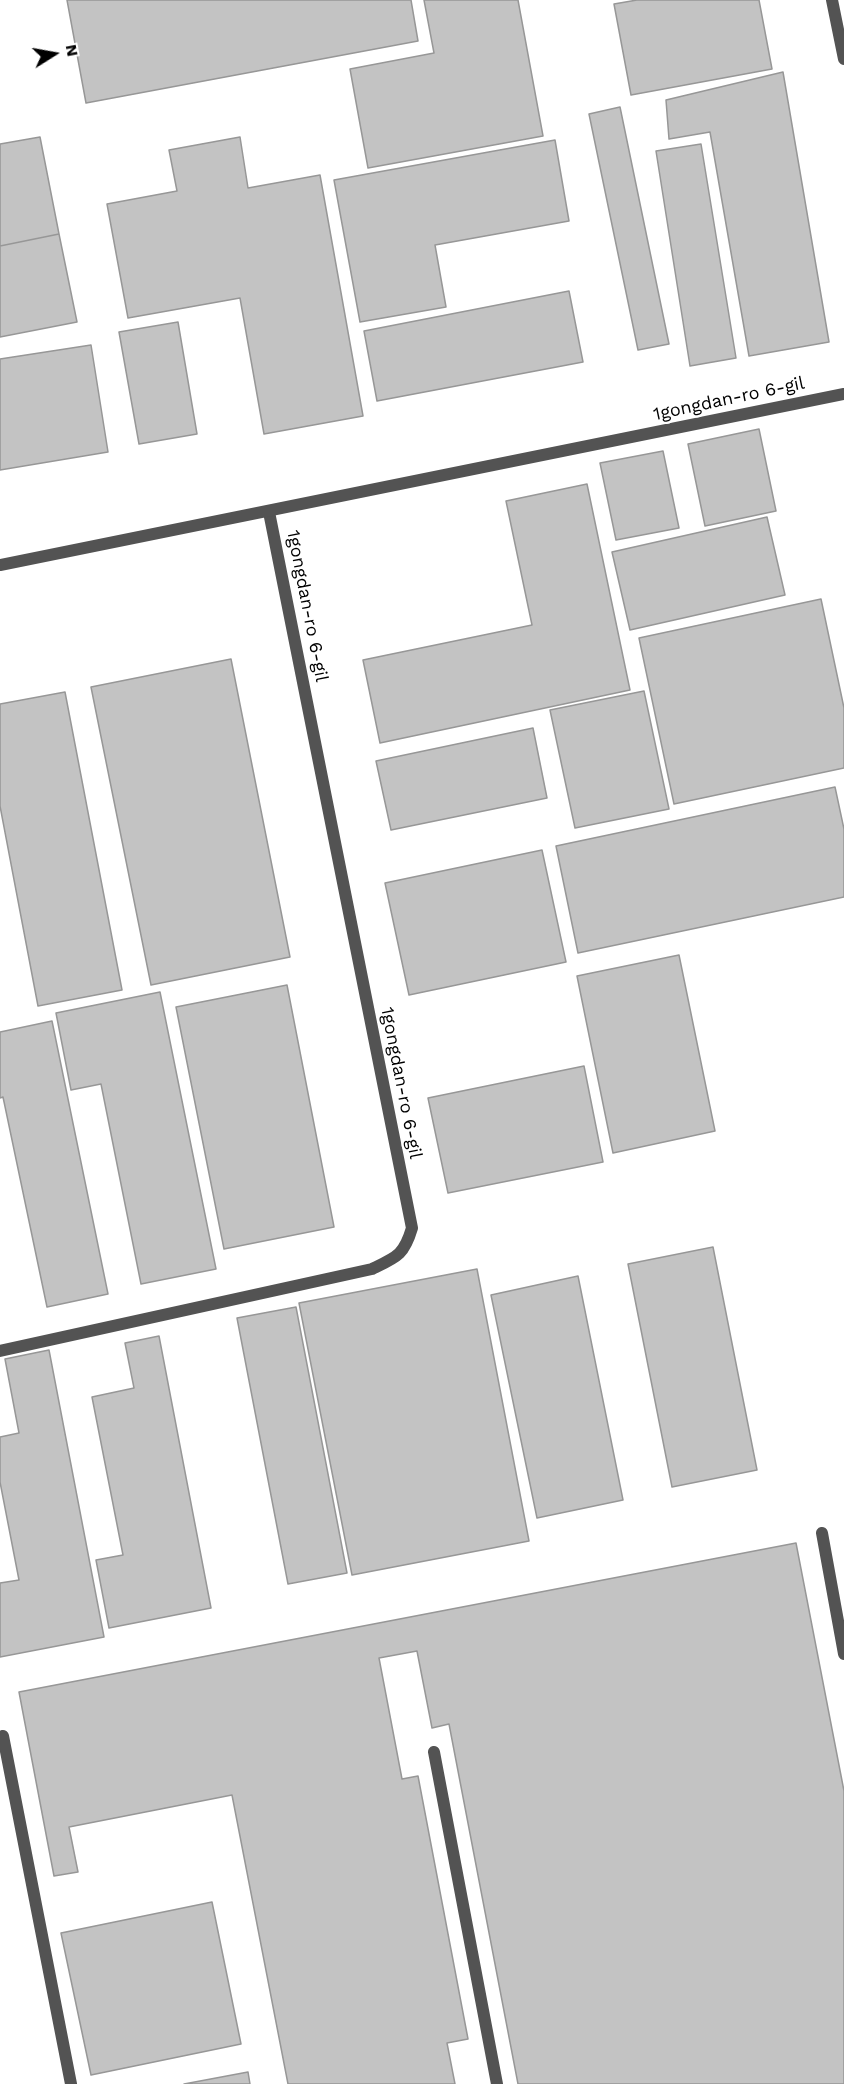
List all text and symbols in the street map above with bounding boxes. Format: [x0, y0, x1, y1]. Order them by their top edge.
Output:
north arrow [24, 24, 84, 84]
text: N [62, 43, 83, 58]
street label: 1gongdan-ro 6-gil [651, 372, 807, 426]
street label: 1gongdan-ro 6-gil [282, 528, 332, 684]
street label: 1gongdan-ro 6-gil [376, 1005, 426, 1161]

